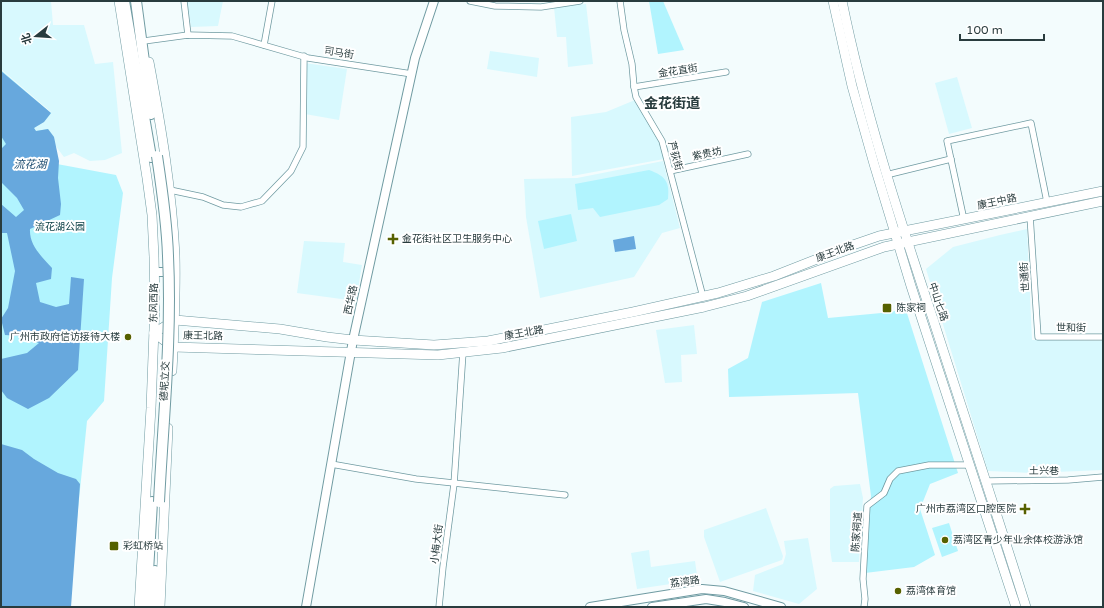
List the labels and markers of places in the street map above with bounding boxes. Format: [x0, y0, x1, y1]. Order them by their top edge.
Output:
marker: 金花街社区卫生服务中心 [387, 233, 399, 245]
place label: 金花街社区卫生服务中心 [402, 233, 512, 245]
marker: 陈家祠 [881, 302, 893, 314]
place label: 陈家祠 [896, 302, 926, 314]
place label: 广州市政府信访接待大楼 [10, 331, 120, 343]
marker: 广州市政府信访接待大楼 [123, 332, 133, 342]
place label: 广州市荔湾区口腔医院 [916, 503, 1016, 515]
marker: 广州市荔湾区口腔医院 [1019, 503, 1031, 515]
place label: 荔湾区青少年业余体校游泳馆 [953, 534, 1083, 546]
marker: 荔湾区青少年业余体校游泳馆 [940, 535, 950, 545]
marker: 彩虹桥站 [108, 540, 120, 552]
place label: 彩虹桥站 [123, 540, 163, 552]
place label: 荔湾体育馆 [906, 585, 956, 597]
marker: 荔湾体育馆 [893, 586, 903, 596]

